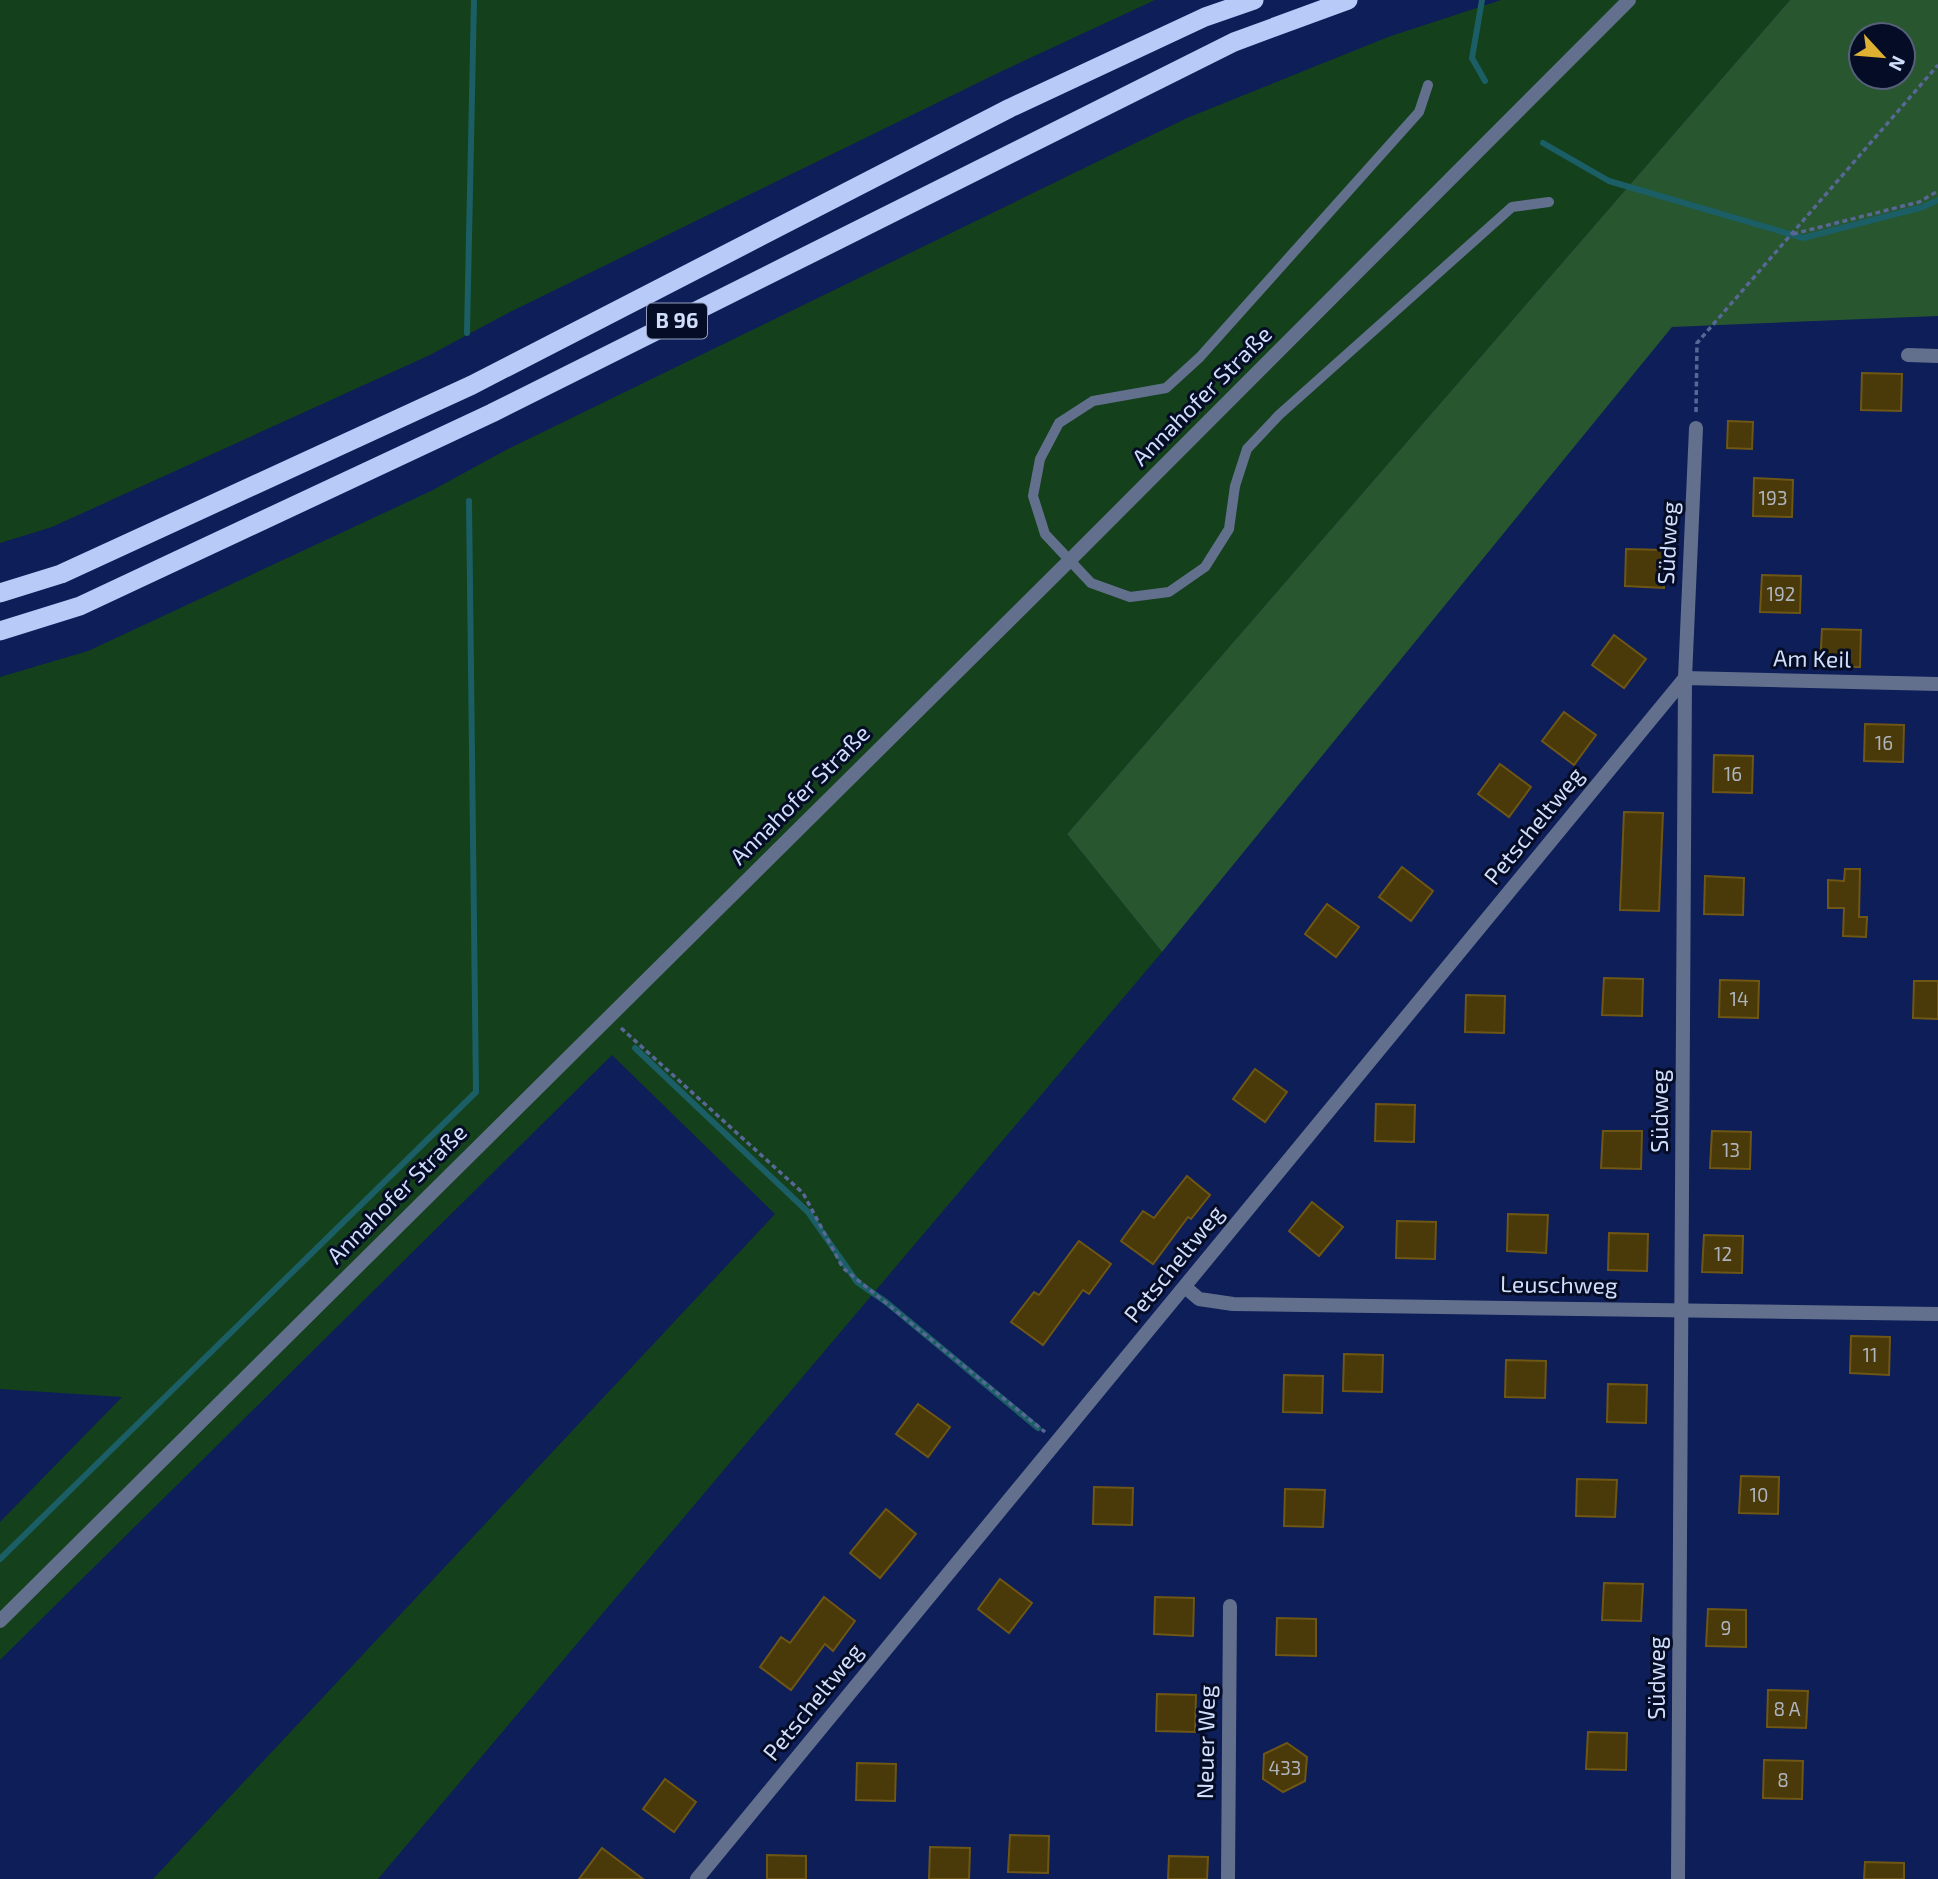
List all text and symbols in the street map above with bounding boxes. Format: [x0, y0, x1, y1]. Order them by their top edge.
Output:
north arrow [1847, 21, 1917, 91]
text: N [1884, 52, 1911, 75]
road number: B 96 [647, 304, 707, 338]
street label: Annahofer Straße [1126, 320, 1277, 471]
house number: 193 [1759, 486, 1788, 509]
street label: Südweg [1651, 500, 1683, 585]
house number: 192 [1766, 582, 1796, 605]
street label: Am Keil [1773, 643, 1851, 673]
street label: Annahofer Straße [724, 719, 875, 870]
house number: 16 [1875, 731, 1893, 754]
street label: Petscheltweg [1477, 761, 1589, 890]
house number: 16 [1724, 762, 1742, 785]
house number: 14 [1729, 987, 1749, 1010]
street label: Südweg [1645, 1069, 1673, 1153]
street label: Annahofer Straße [321, 1118, 472, 1269]
house number: 13 [1722, 1138, 1740, 1161]
street label: Petscheltweg [1117, 1199, 1229, 1328]
house number: 12 [1714, 1242, 1732, 1265]
street label: Leuschweg [1500, 1269, 1618, 1299]
house number: 11 [1862, 1343, 1878, 1366]
house number: 10 [1749, 1483, 1769, 1506]
house number: 9 [1721, 1616, 1731, 1639]
street label: Südweg [1642, 1636, 1670, 1720]
street label: Petscheltweg [756, 1637, 868, 1766]
street label: Neuer Weg [1190, 1685, 1220, 1799]
house number: 8 A [1773, 1697, 1801, 1720]
house number: 433 [1269, 1756, 1301, 1779]
house number: 8 [1777, 1768, 1789, 1791]

